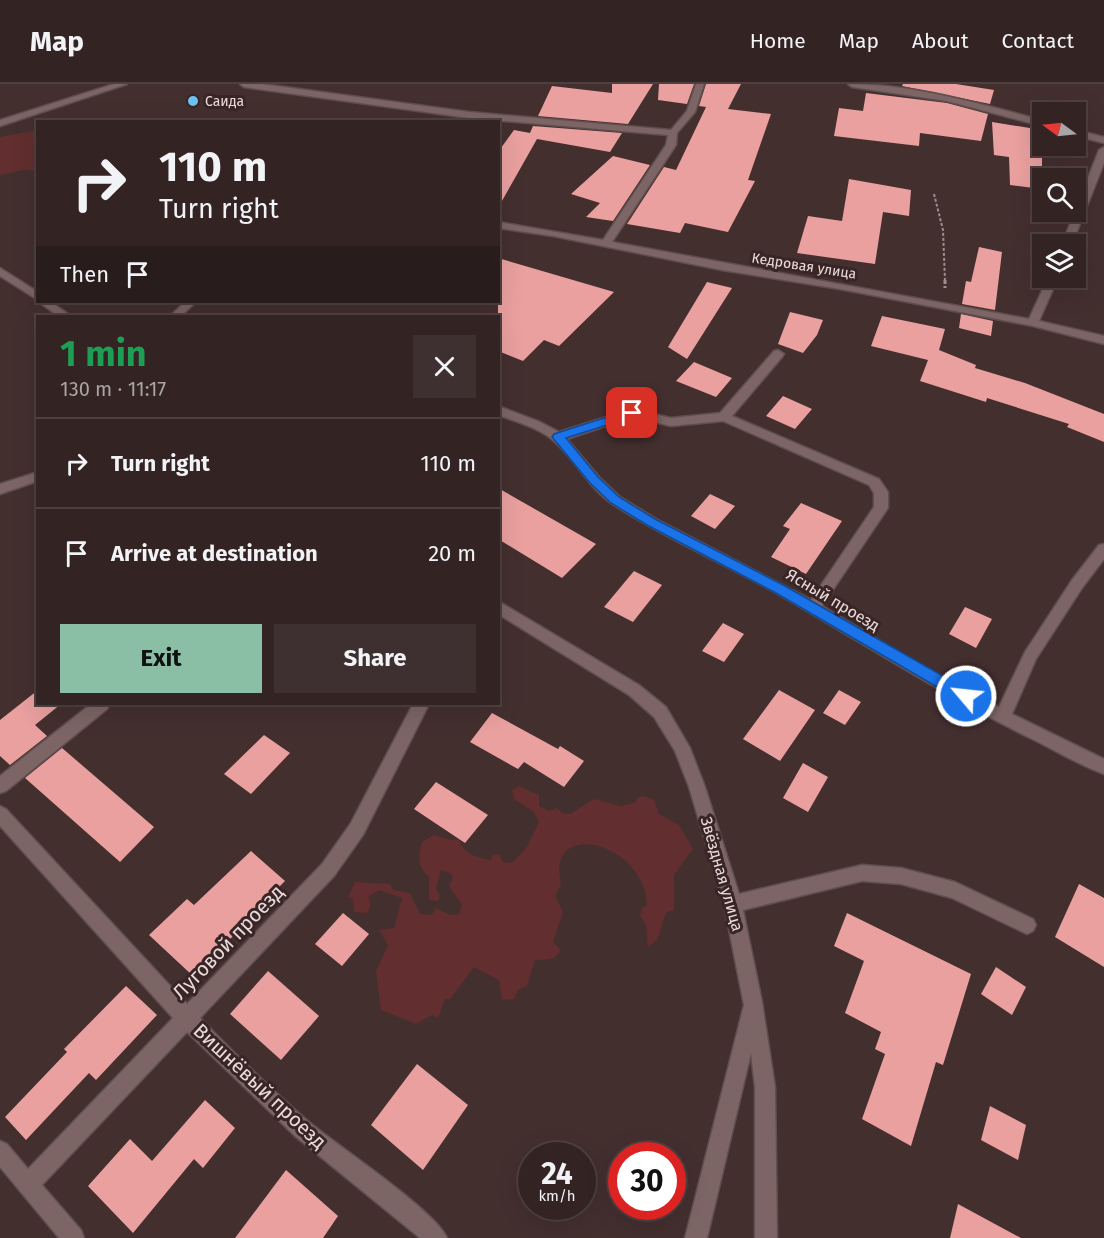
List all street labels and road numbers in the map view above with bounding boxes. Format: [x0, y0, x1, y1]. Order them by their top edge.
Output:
street label: Кедровая улица [750, 249, 858, 283]
street label: Ясный проезд [783, 565, 883, 635]
street label: Звёздная улица [697, 815, 747, 933]
street label: Луговой проезд [167, 880, 289, 1004]
street label: Вишнёвый проезд [189, 1018, 331, 1154]

